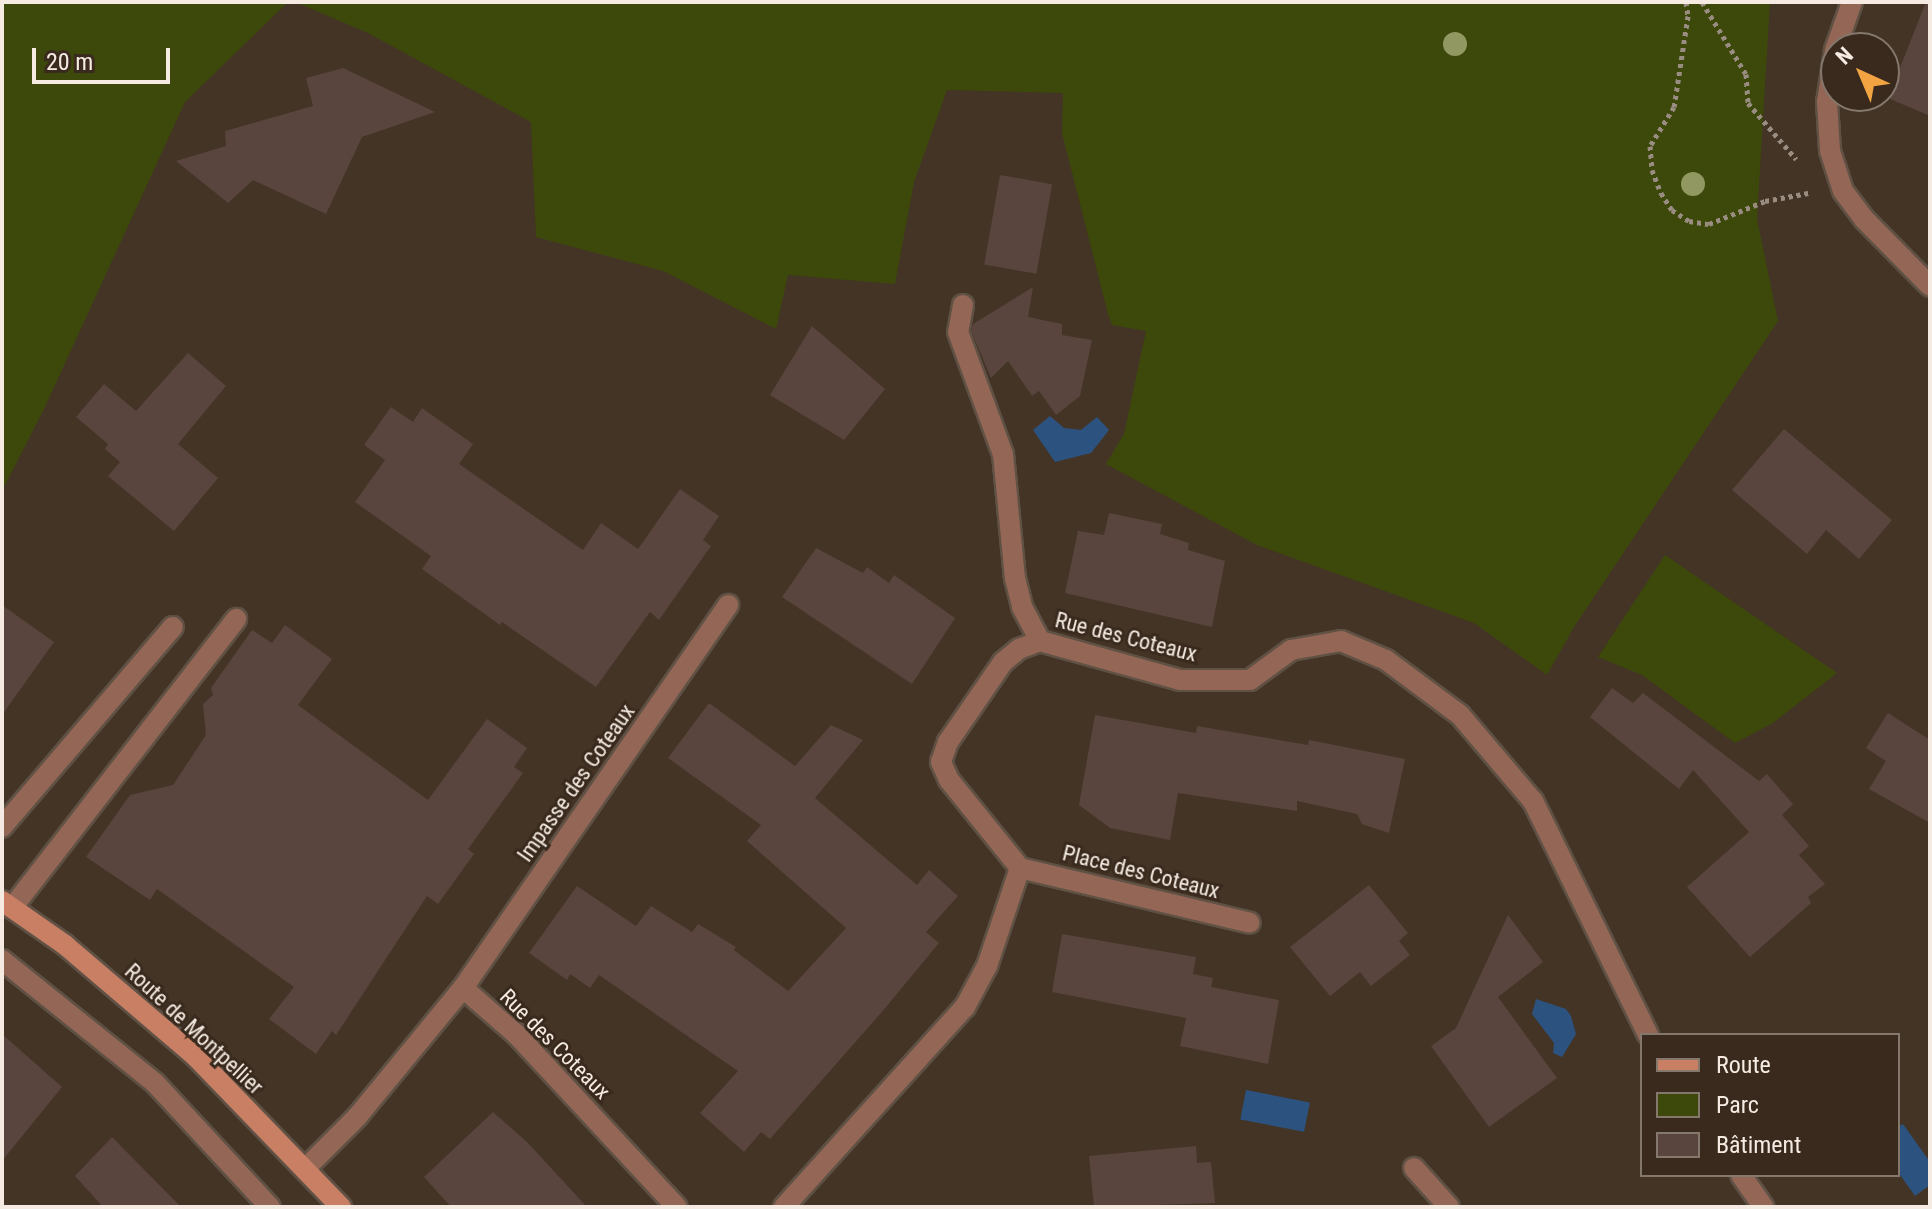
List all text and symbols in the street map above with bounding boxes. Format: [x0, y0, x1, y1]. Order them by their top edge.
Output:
scale bar [36, 32, 174, 82]
north arrow [1820, 32, 1900, 112]
text: N [1831, 42, 1858, 69]
text: 20 m [46, 48, 93, 76]
street label: Rue des Coteaux [1052, 607, 1200, 667]
street label: Impasse des Coteaux [512, 699, 640, 867]
street label: Place des Coteaux [1060, 840, 1222, 904]
street label: Route de Montpellier [119, 958, 269, 1100]
street label: Rue des Coteaux [494, 983, 616, 1105]
legend [1640, 1033, 1900, 1177]
text: Route [1716, 1051, 1771, 1079]
text: Parc [1716, 1091, 1759, 1119]
text: Bâtiment [1716, 1131, 1801, 1159]

